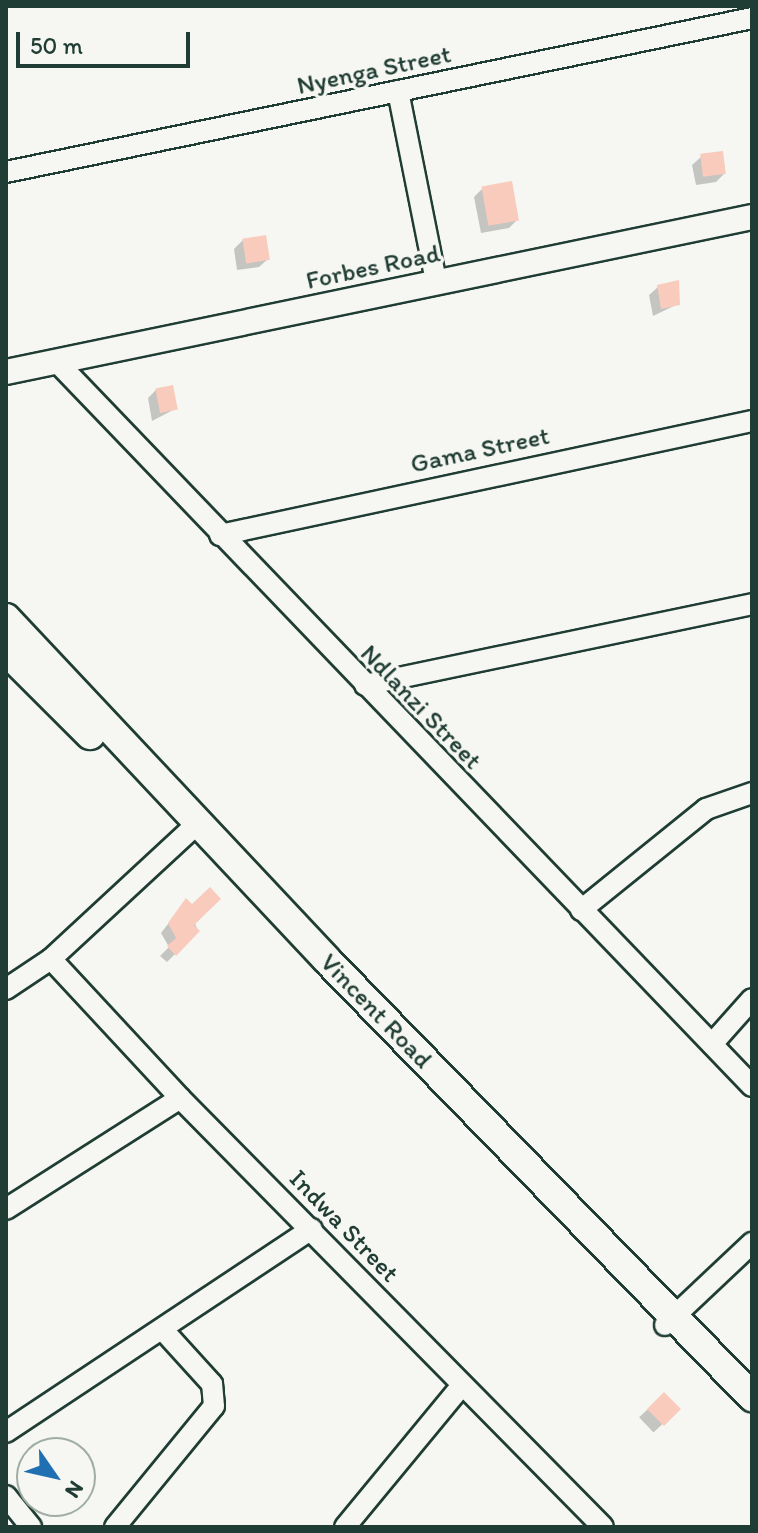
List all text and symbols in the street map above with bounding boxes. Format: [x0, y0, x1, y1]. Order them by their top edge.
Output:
scale bar [20, 16, 194, 66]
text: 50 m [30, 31, 83, 60]
street label: Nyenga Street [294, 38, 454, 102]
street label: Forbes Road [303, 238, 443, 296]
street label: Gama Street [408, 420, 552, 480]
street label: Ndlanzi Street [354, 638, 488, 776]
street label: Vincent Road [314, 947, 438, 1075]
street label: Indwa Street [283, 1163, 405, 1289]
north arrow [16, 1437, 96, 1517]
text: N [59, 1476, 90, 1503]

